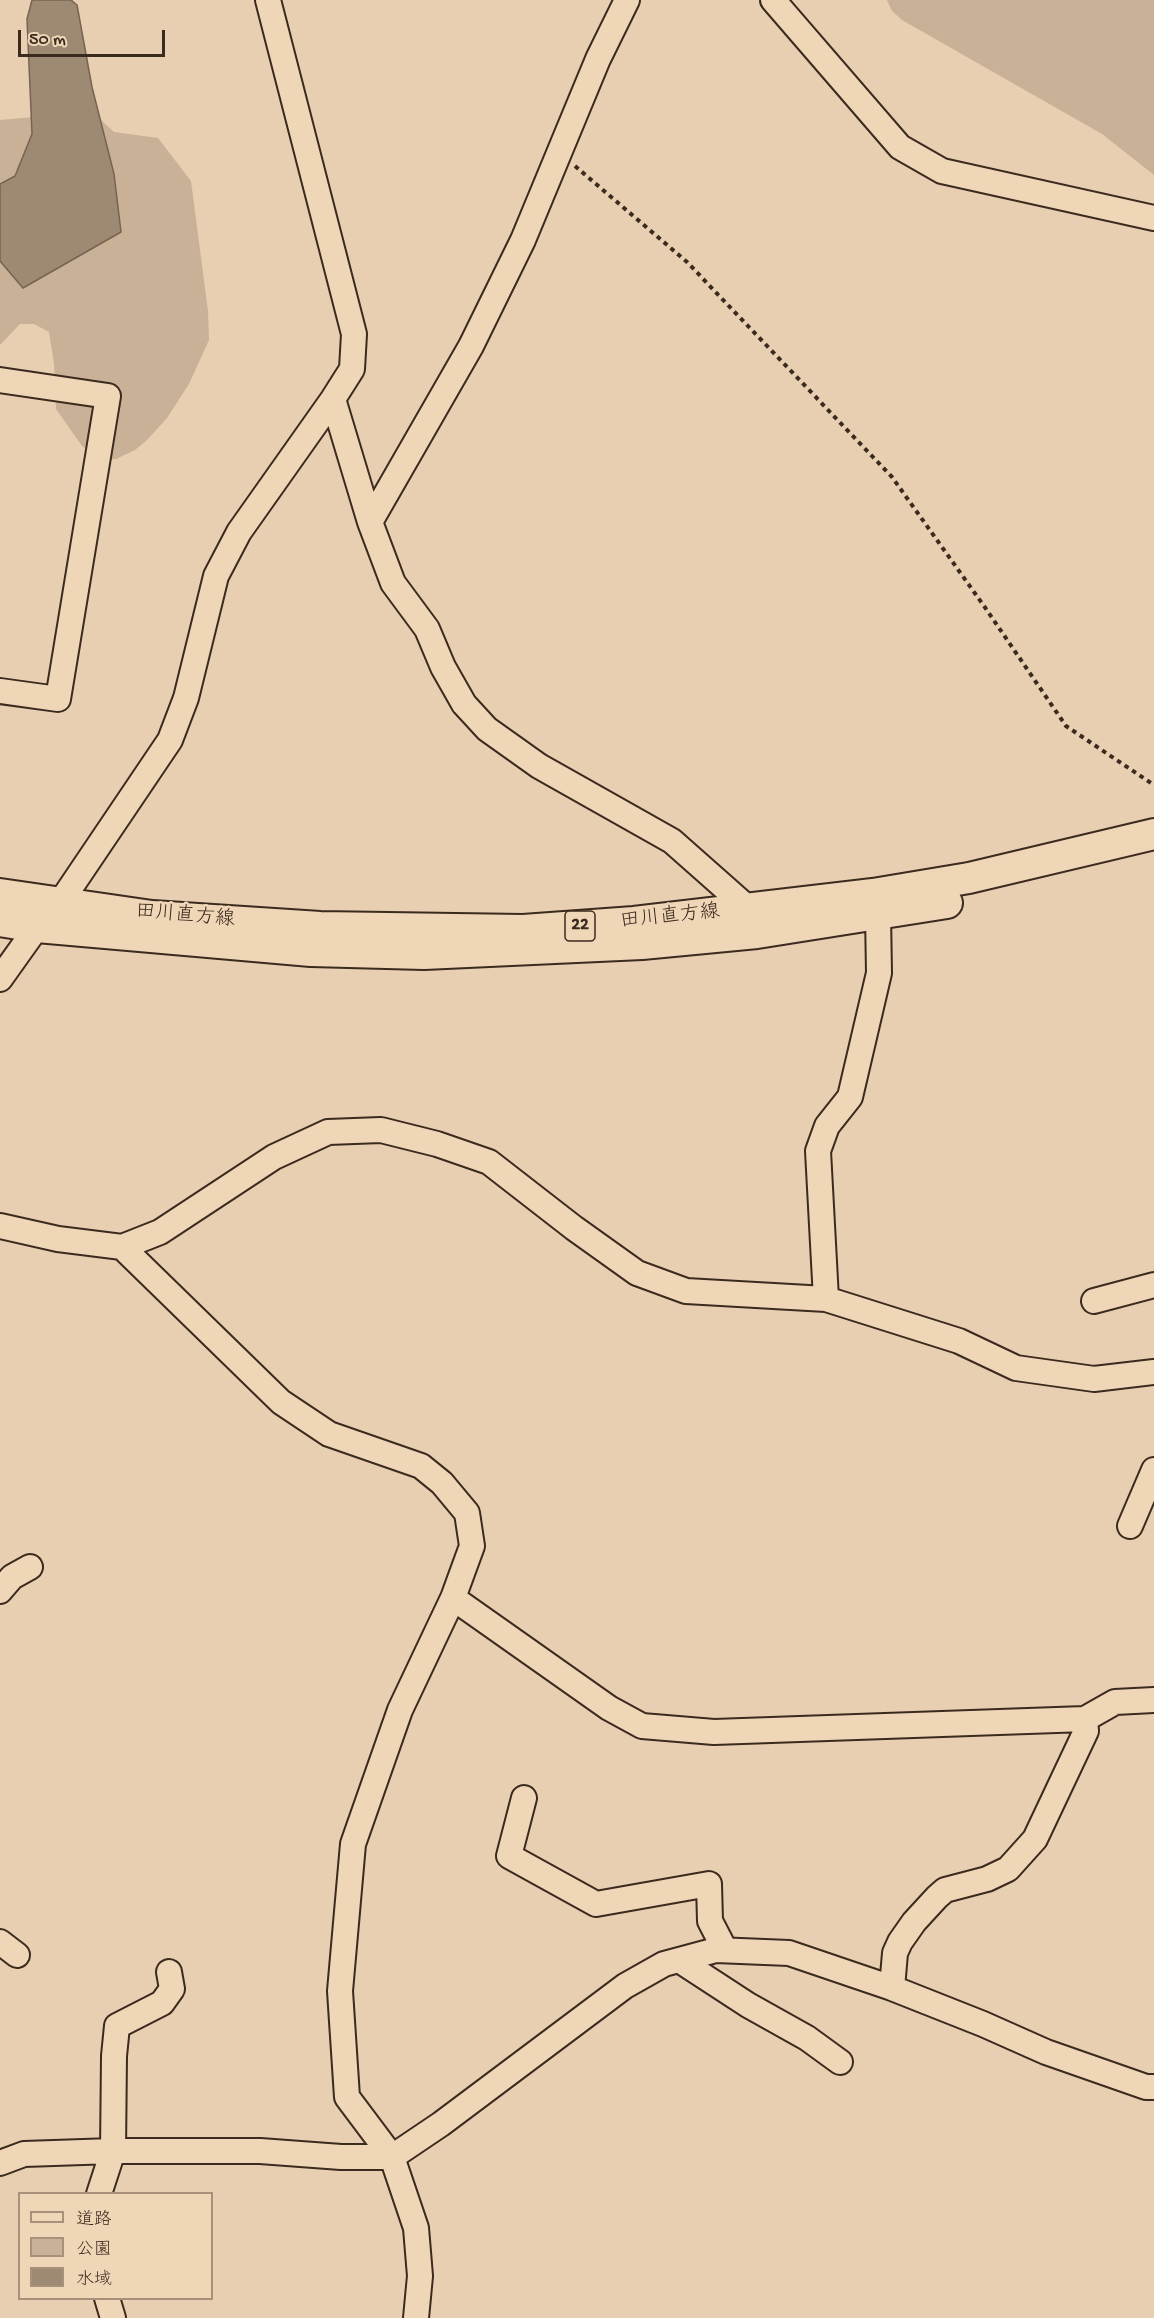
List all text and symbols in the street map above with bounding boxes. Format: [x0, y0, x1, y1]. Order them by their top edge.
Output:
scale bar [21, 18, 168, 56]
text: 50 m [29, 30, 66, 51]
street label: 田川直方線 [134, 901, 236, 933]
street label: 田川直方線 [619, 901, 721, 935]
road number: 22 [565, 911, 595, 941]
legend [18, 2192, 213, 2300]
text: 道路 [76, 2210, 112, 2231]
text: 公園 [76, 2240, 112, 2261]
text: 水域 [76, 2270, 112, 2291]

